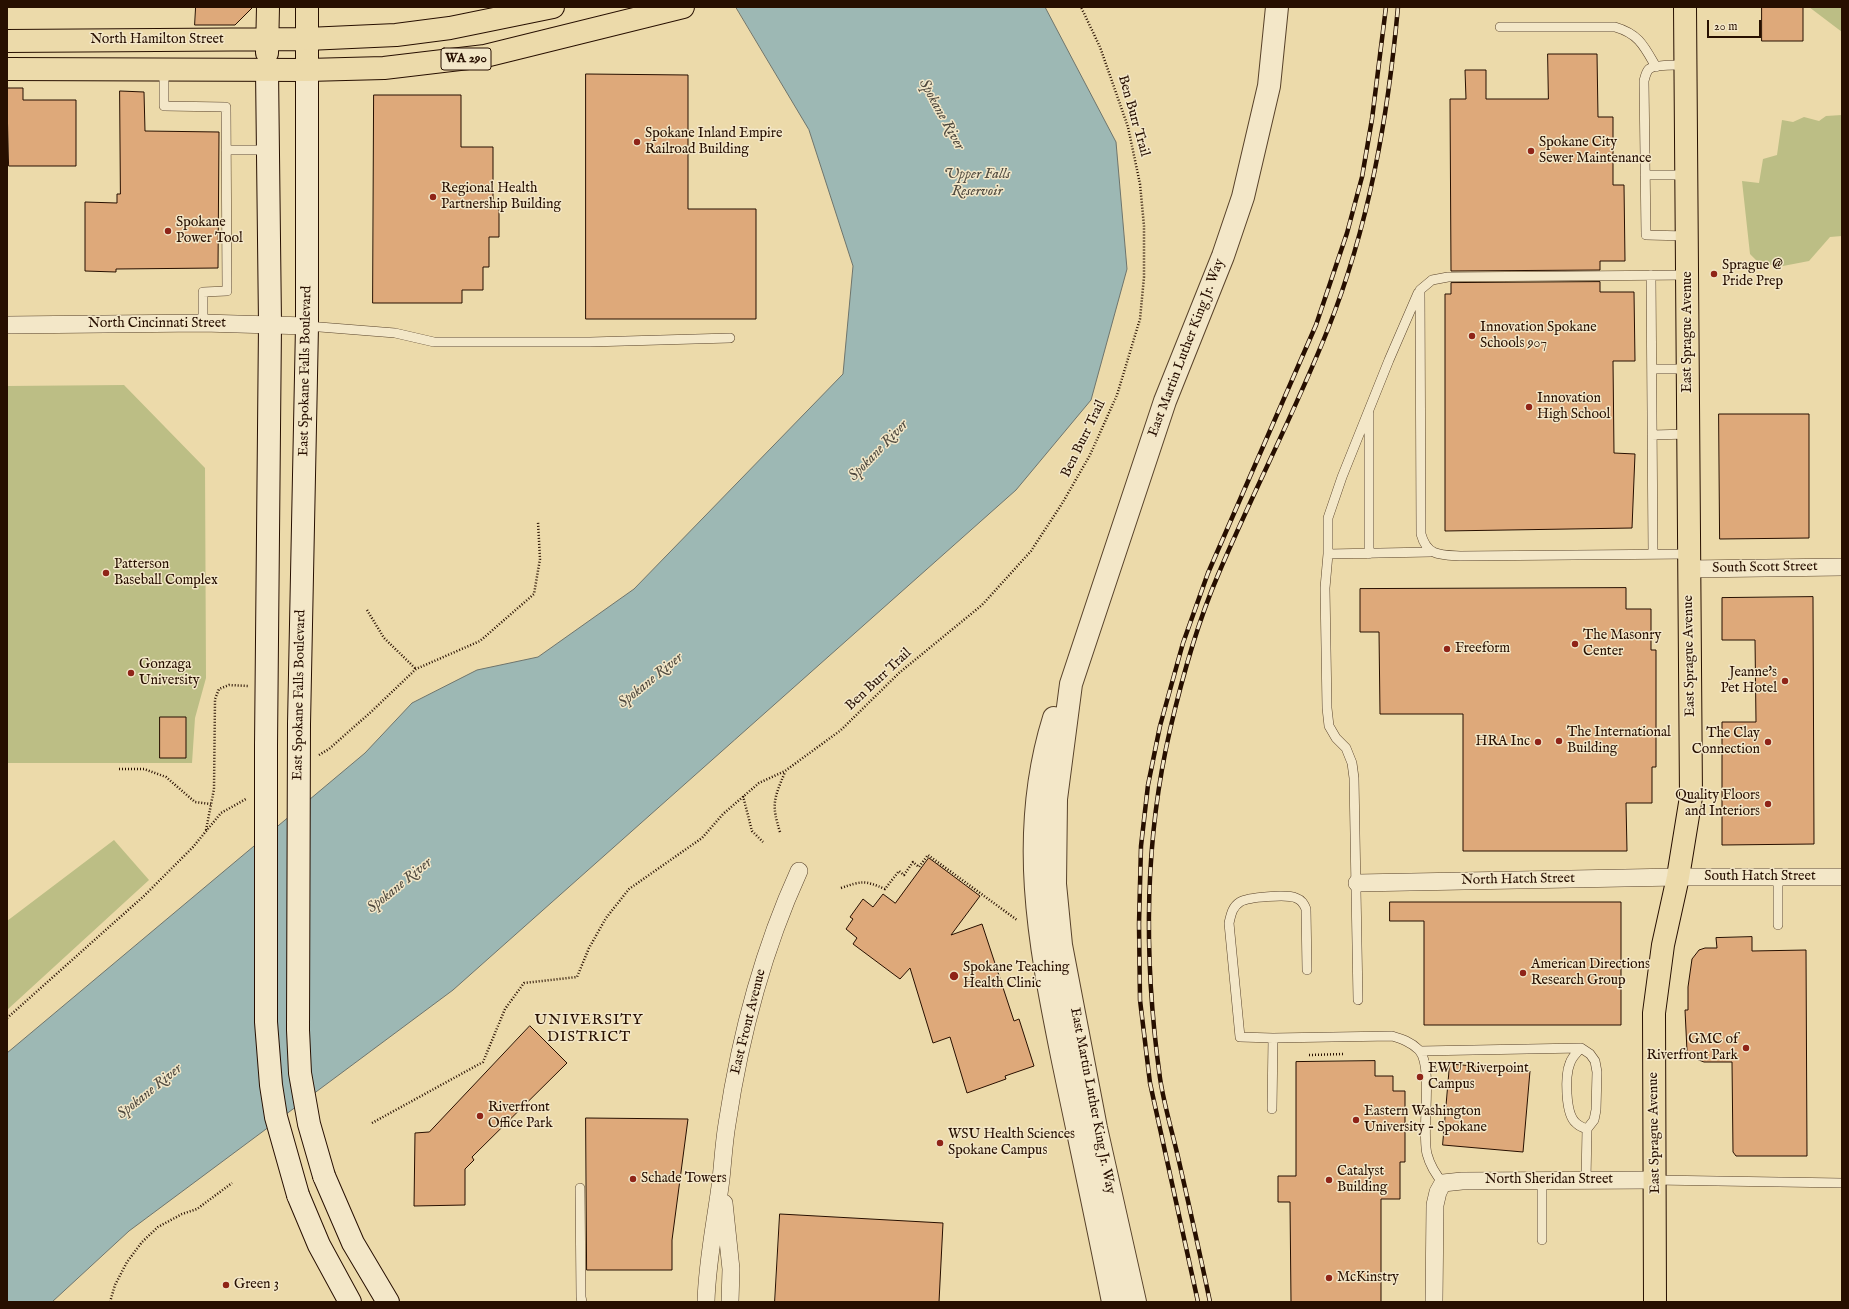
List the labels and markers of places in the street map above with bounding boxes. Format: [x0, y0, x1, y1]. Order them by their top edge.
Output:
place label: Spokane Inland Empire Railroad Building [645, 126, 782, 158]
place label: Spokane City Sewer Maintenance [1539, 135, 1651, 168]
marker: Spokane Inland Empire Railroad Building [632, 137, 642, 147]
marker: Spokane City Sewer Maintenance [1526, 146, 1536, 156]
place label: Regional Health Partnership Building [441, 181, 561, 214]
marker: Regional Health Partnership Building [428, 192, 438, 202]
place label: Spokane Power Tool [176, 215, 243, 248]
marker: Spokane Power Tool [163, 226, 173, 236]
place label: Sprague @ Pride Prep [1722, 258, 1783, 290]
marker: Sprague @ Pride Prep [1709, 269, 1719, 279]
place label: Innovation Spokane Schools 907 [1480, 320, 1597, 352]
marker: Innovation Spokane Schools 907 [1467, 331, 1477, 341]
place label: Innovation High School [1537, 391, 1610, 424]
marker: Innovation High School [1524, 402, 1534, 412]
place label: Patterson Baseball Complex [114, 557, 218, 590]
marker: Patterson Baseball Complex [101, 568, 111, 578]
place label: The Masonry Center [1583, 628, 1661, 660]
marker: The Masonry Center [1570, 639, 1580, 649]
place label: Freeform [1455, 641, 1510, 657]
marker: Freeform [1442, 644, 1452, 654]
place label: Gonzaga University [139, 657, 200, 690]
place label: Jeanne's Pet Hotel [1720, 665, 1777, 698]
marker: Gonzaga University [126, 668, 136, 678]
marker: Jeanne's Pet Hotel [1780, 676, 1790, 686]
place label: The International Building [1567, 725, 1671, 758]
place label: The Clay Connection [1692, 726, 1760, 758]
place label: HRA Inc [1475, 734, 1530, 750]
marker: The International Building [1554, 736, 1564, 746]
marker: HRA Inc [1533, 737, 1543, 747]
marker: The Clay Connection [1763, 737, 1773, 747]
place label: Quality Floors and Interiors [1675, 788, 1760, 820]
marker: Quality Floors and Interiors [1763, 799, 1773, 809]
place label: American Directions Research Group [1531, 957, 1650, 990]
place label: Spokane Teaching Health Clinic [963, 960, 1069, 992]
marker: American Directions Research Group [1518, 968, 1528, 978]
marker: Spokane Teaching Health Clinic [948, 970, 960, 982]
place label: GMC of Riverfront Park [1646, 1032, 1738, 1064]
marker: GMC of Riverfront Park [1741, 1043, 1751, 1053]
place label: EWU Riverpoint Campus [1428, 1061, 1529, 1094]
marker: EWU Riverpoint Campus [1415, 1072, 1425, 1082]
place label: Riverfront Office Park [488, 1100, 553, 1132]
place label: Eastern Washington University - Spokane [1364, 1104, 1487, 1136]
marker: Riverfront Office Park [475, 1111, 485, 1121]
marker: Eastern Washington University - Spokane [1351, 1115, 1361, 1125]
place label: WSU Health Sciences Spokane Campus [948, 1127, 1075, 1160]
marker: WSU Health Sciences Spokane Campus [935, 1138, 945, 1148]
place label: Catalyst Building [1337, 1164, 1387, 1196]
place label: Schade Towers [641, 1171, 727, 1187]
marker: Schade Towers [628, 1174, 638, 1184]
marker: Catalyst Building [1324, 1175, 1334, 1185]
place label: McKinstry [1337, 1270, 1399, 1286]
marker: McKinstry [1324, 1273, 1334, 1283]
place label: Green 3 [234, 1277, 279, 1293]
marker: Green 3 [221, 1280, 231, 1290]

